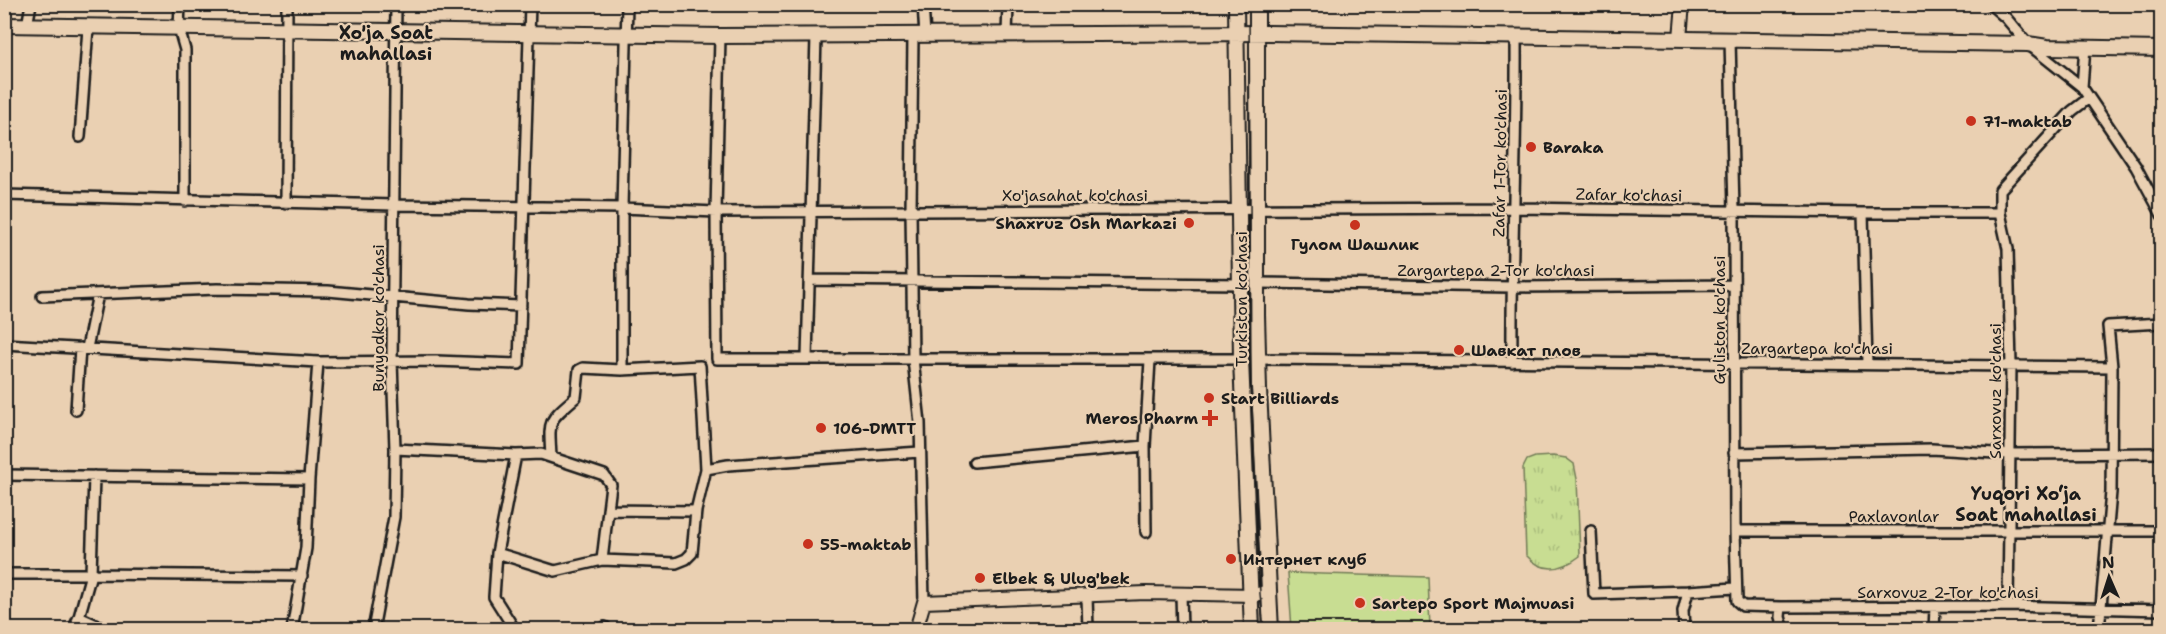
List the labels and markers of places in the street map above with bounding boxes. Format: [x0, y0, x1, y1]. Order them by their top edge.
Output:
place label: 71-maktab [1983, 111, 2072, 132]
marker: 71-maktab [1964, 114, 1978, 128]
place label: Baraka [1543, 137, 1603, 158]
marker: Baraka [1524, 140, 1538, 154]
place label: Shaxruz Osh Markazi [996, 213, 1177, 234]
marker: Shaxruz Osh Markazi [1182, 216, 1196, 230]
marker: Гулом Шашлик [1348, 218, 1362, 232]
place label: Гулом Шашлик [1291, 234, 1419, 255]
place label: Шавкат плов [1471, 340, 1581, 361]
marker: Шавкат плов [1452, 343, 1466, 357]
place label: Start Billiards [1221, 388, 1339, 409]
marker: Start Billiards [1202, 391, 1216, 405]
place label: Meros Pharm [1086, 408, 1198, 429]
marker: Meros Pharm [1203, 411, 1217, 425]
place label: 106-DMTT [833, 418, 916, 439]
marker: 106-DMTT [814, 421, 828, 435]
place label: 55-maktab [820, 534, 912, 555]
marker: 55-maktab [801, 537, 815, 551]
place label: Интернет клуб [1243, 549, 1366, 570]
marker: Интернет клуб [1224, 552, 1238, 566]
place label: Elbek & Ulug'bek [992, 568, 1130, 589]
marker: Elbek & Ulug'bek [973, 571, 987, 585]
place label: Sartepo Sport Majmuasi [1372, 593, 1574, 614]
marker: Sartepo Sport Majmuasi [1353, 596, 1367, 610]

